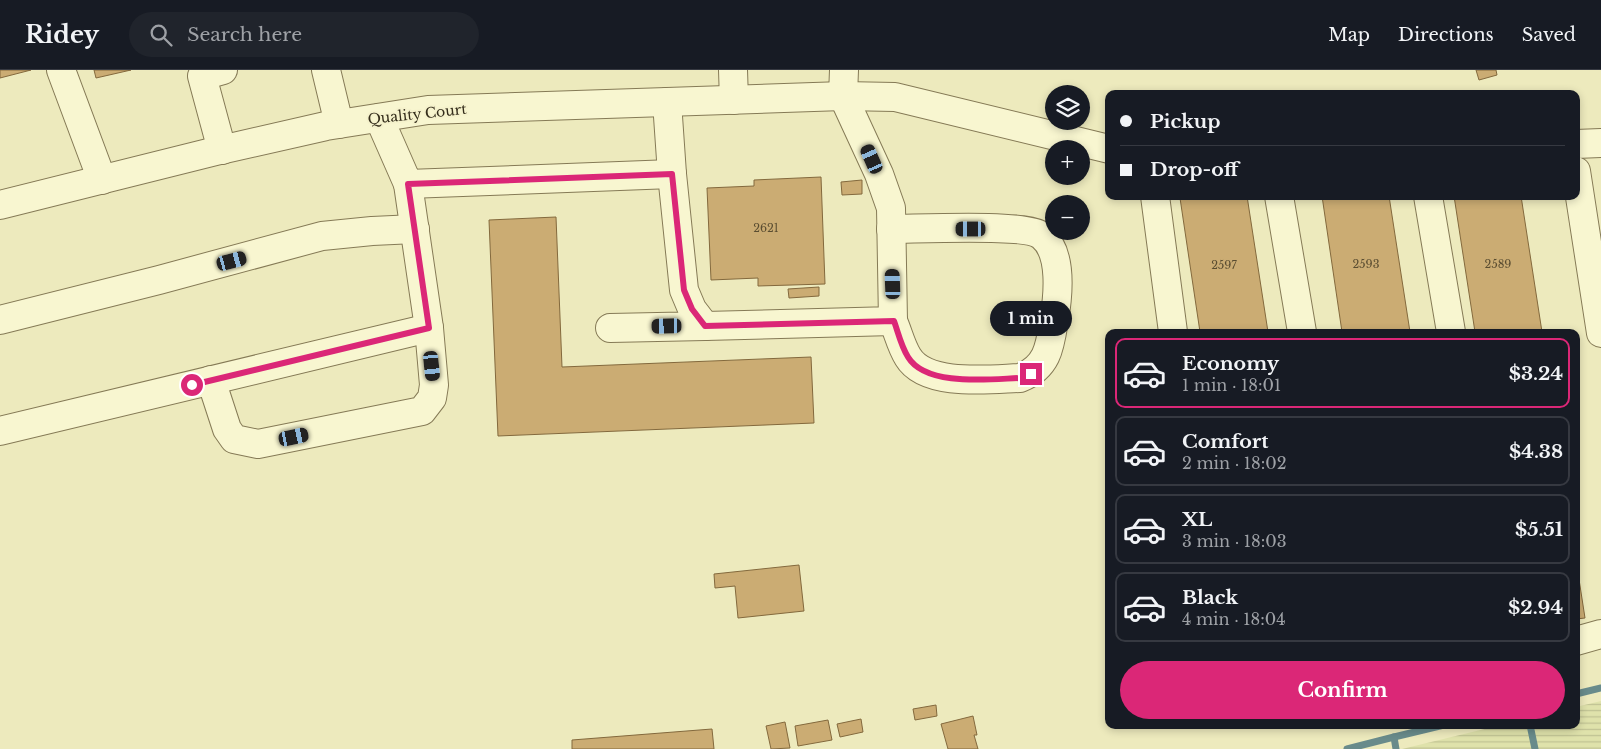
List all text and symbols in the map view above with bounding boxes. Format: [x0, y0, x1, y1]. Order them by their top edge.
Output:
search box [129, 12, 479, 57]
text: Ridey [25, 20, 99, 49]
icon: search [147, 21, 175, 49]
text: Search here [187, 23, 302, 46]
text: Map [1328, 24, 1370, 46]
text: Directions [1398, 24, 1494, 46]
text: Saved [1522, 24, 1576, 46]
map controls [1045, 85, 1090, 240]
button: layers [1045, 85, 1090, 130]
street label: Quality Court [367, 100, 468, 128]
text: Pickup [1150, 110, 1221, 133]
button: + [1045, 140, 1090, 185]
car [859, 142, 884, 176]
text: Drop-off [1150, 158, 1239, 181]
button: − [1045, 195, 1090, 240]
house number: 2621 [753, 221, 779, 235]
car [956, 222, 986, 237]
car [215, 250, 248, 272]
house number: 2593 [1353, 257, 1380, 271]
house number: 2589 [1485, 257, 1511, 271]
house number: 2597 [1211, 258, 1237, 272]
car [884, 269, 901, 299]
callout: 1 min [990, 302, 1072, 336]
text: 1 min [1008, 308, 1054, 328]
car [651, 318, 682, 334]
car [422, 350, 441, 382]
icon: car [1122, 351, 1167, 396]
text: Economy [1182, 352, 1279, 375]
text: $3.24 [1509, 362, 1563, 385]
route end [1020, 363, 1042, 385]
route start [181, 374, 203, 396]
text: 1 min · 18:01 [1182, 375, 1281, 395]
car [277, 427, 310, 447]
icon: car [1122, 429, 1167, 474]
text: Comfort [1182, 430, 1269, 453]
text: $4.38 [1509, 440, 1563, 463]
text: 2 min · 18:02 [1182, 453, 1287, 473]
icon: car [1122, 507, 1167, 552]
text: XL [1182, 508, 1212, 531]
text: $5.51 [1515, 518, 1563, 541]
text: 3 min · 18:03 [1182, 531, 1287, 551]
icon: car [1122, 585, 1167, 630]
text: Black [1182, 586, 1238, 609]
text: $2.94 [1508, 596, 1563, 619]
text: 4 min · 18:04 [1182, 609, 1286, 629]
button: Confirm [1120, 661, 1565, 719]

